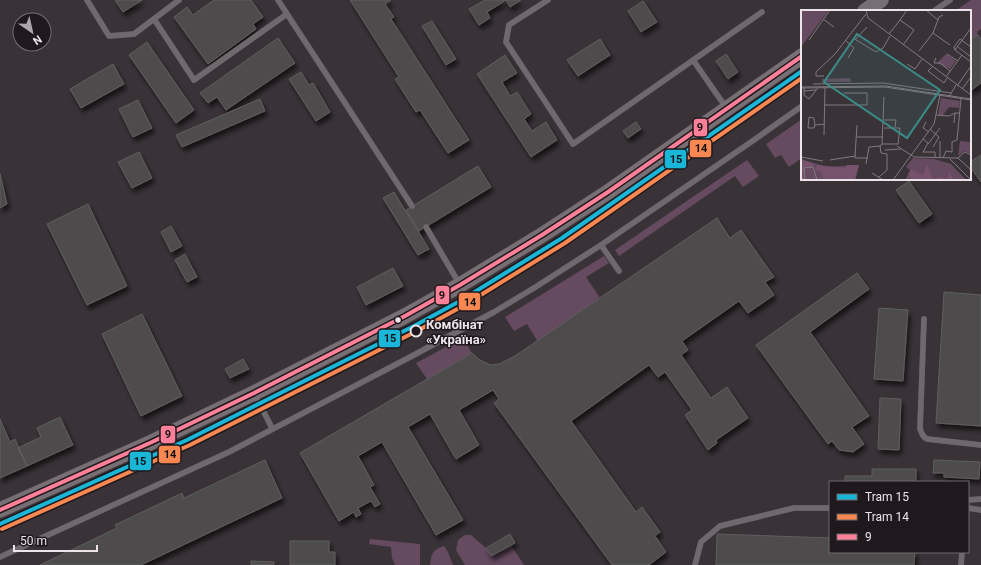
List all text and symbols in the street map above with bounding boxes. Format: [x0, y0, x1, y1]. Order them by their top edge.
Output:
inset map [801, 10, 971, 180]
north arrow [12, 12, 52, 52]
text: N [30, 32, 44, 48]
line badge: 9 [693, 118, 708, 137]
text: 9 [697, 121, 703, 134]
line badge: 14 [689, 139, 712, 158]
text: 14 [695, 142, 708, 155]
line badge: 15 [664, 149, 687, 169]
text: 15 [670, 153, 682, 166]
line badge: 9 [435, 285, 450, 305]
text: 9 [439, 289, 445, 302]
line badge: 14 [458, 292, 481, 311]
text: 14 [464, 296, 477, 309]
unlabelled marker [393, 315, 403, 325]
place label: Комбінат «Україна» [426, 317, 486, 347]
marker: Комбінат «Україна» [409, 324, 423, 338]
line badge: 15 [378, 329, 401, 348]
text: 15 [384, 332, 396, 345]
line badge: 9 [160, 425, 176, 444]
text: 9 [165, 428, 171, 441]
line badge: 14 [158, 445, 181, 464]
text: 14 [164, 448, 177, 461]
line badge: 15 [129, 451, 152, 471]
text: 15 [134, 455, 146, 468]
legend [829, 481, 969, 553]
text: Tram 15 [865, 490, 909, 504]
text: Tram 14 [865, 510, 909, 524]
scale bar [14, 527, 97, 553]
text: 9 [865, 530, 872, 544]
text: 50 m [20, 534, 47, 548]

